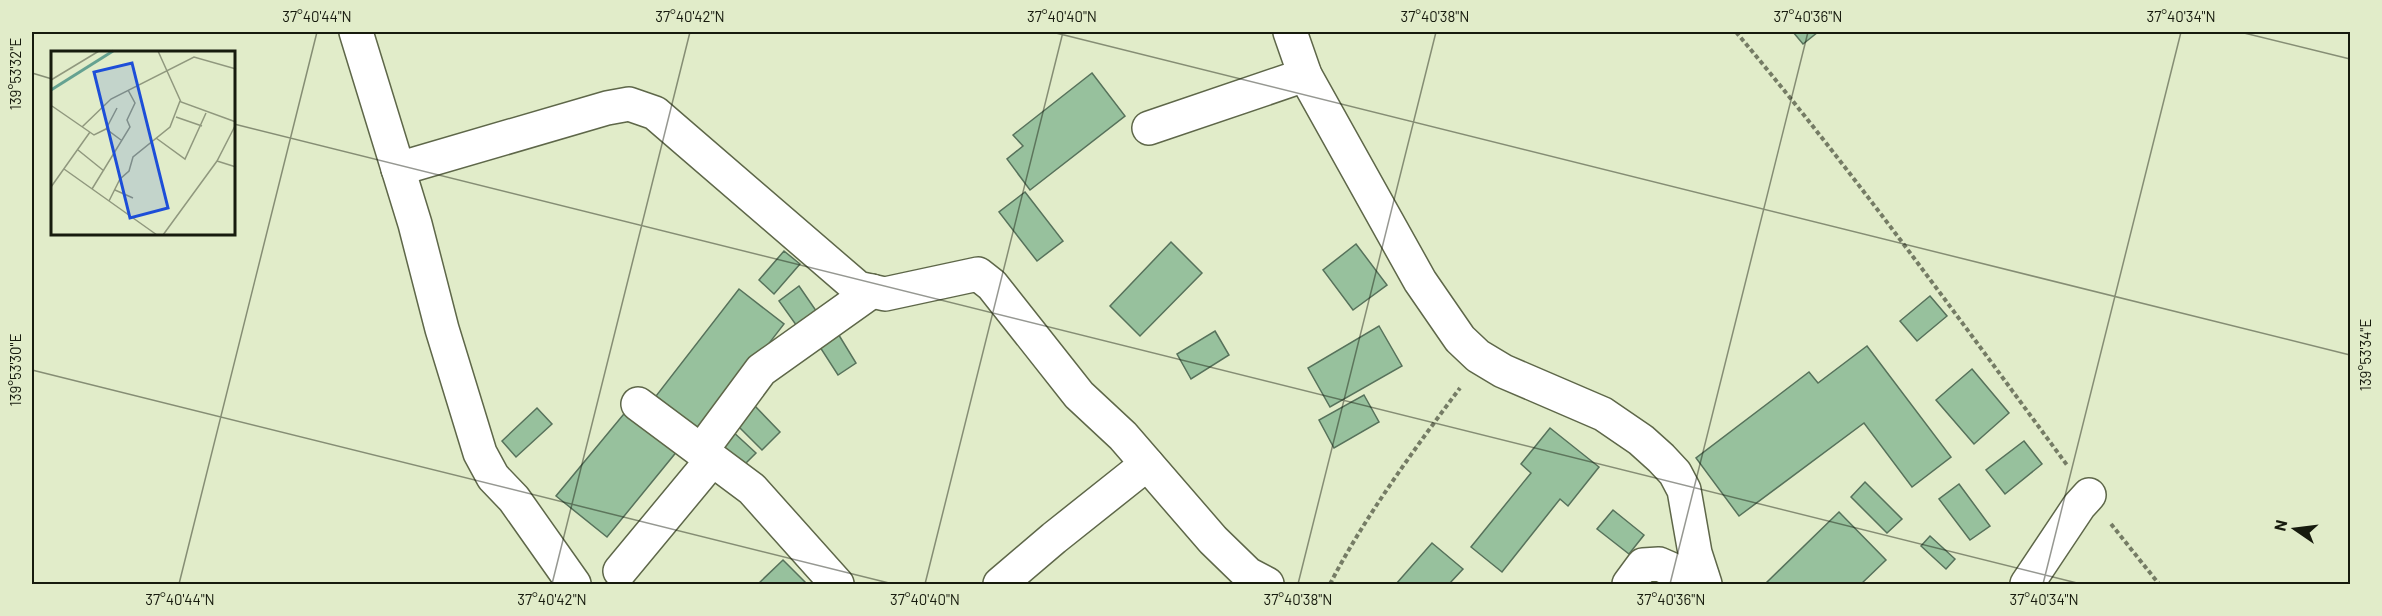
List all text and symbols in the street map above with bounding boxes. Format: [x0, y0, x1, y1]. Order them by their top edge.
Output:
text: 37°40'44"N [282, 7, 352, 25]
text: 37°40'42"N [655, 7, 725, 25]
text: 37°40'40"N [1027, 7, 1097, 25]
text: 37°40'38"N [1401, 7, 1469, 25]
text: 37°40'36"N [1774, 7, 1842, 25]
text: 37°40'34"N [2146, 7, 2216, 25]
text: 139°53'32"E [6, 38, 24, 110]
inset map [51, 51, 236, 236]
text: 139°53'34"E [2356, 319, 2374, 391]
text: 139°53'30"E [6, 333, 24, 407]
north arrow [2265, 499, 2325, 559]
text: N [2269, 518, 2290, 533]
text: 37°40'44"N [145, 590, 215, 608]
text: 37°40'42"N [517, 590, 587, 608]
text: 37°40'40"N [890, 590, 960, 608]
text: 37°40'38"N [1264, 590, 1332, 608]
text: 37°40'36"N [1637, 590, 1705, 608]
text: 37°40'34"N [2009, 590, 2079, 608]

